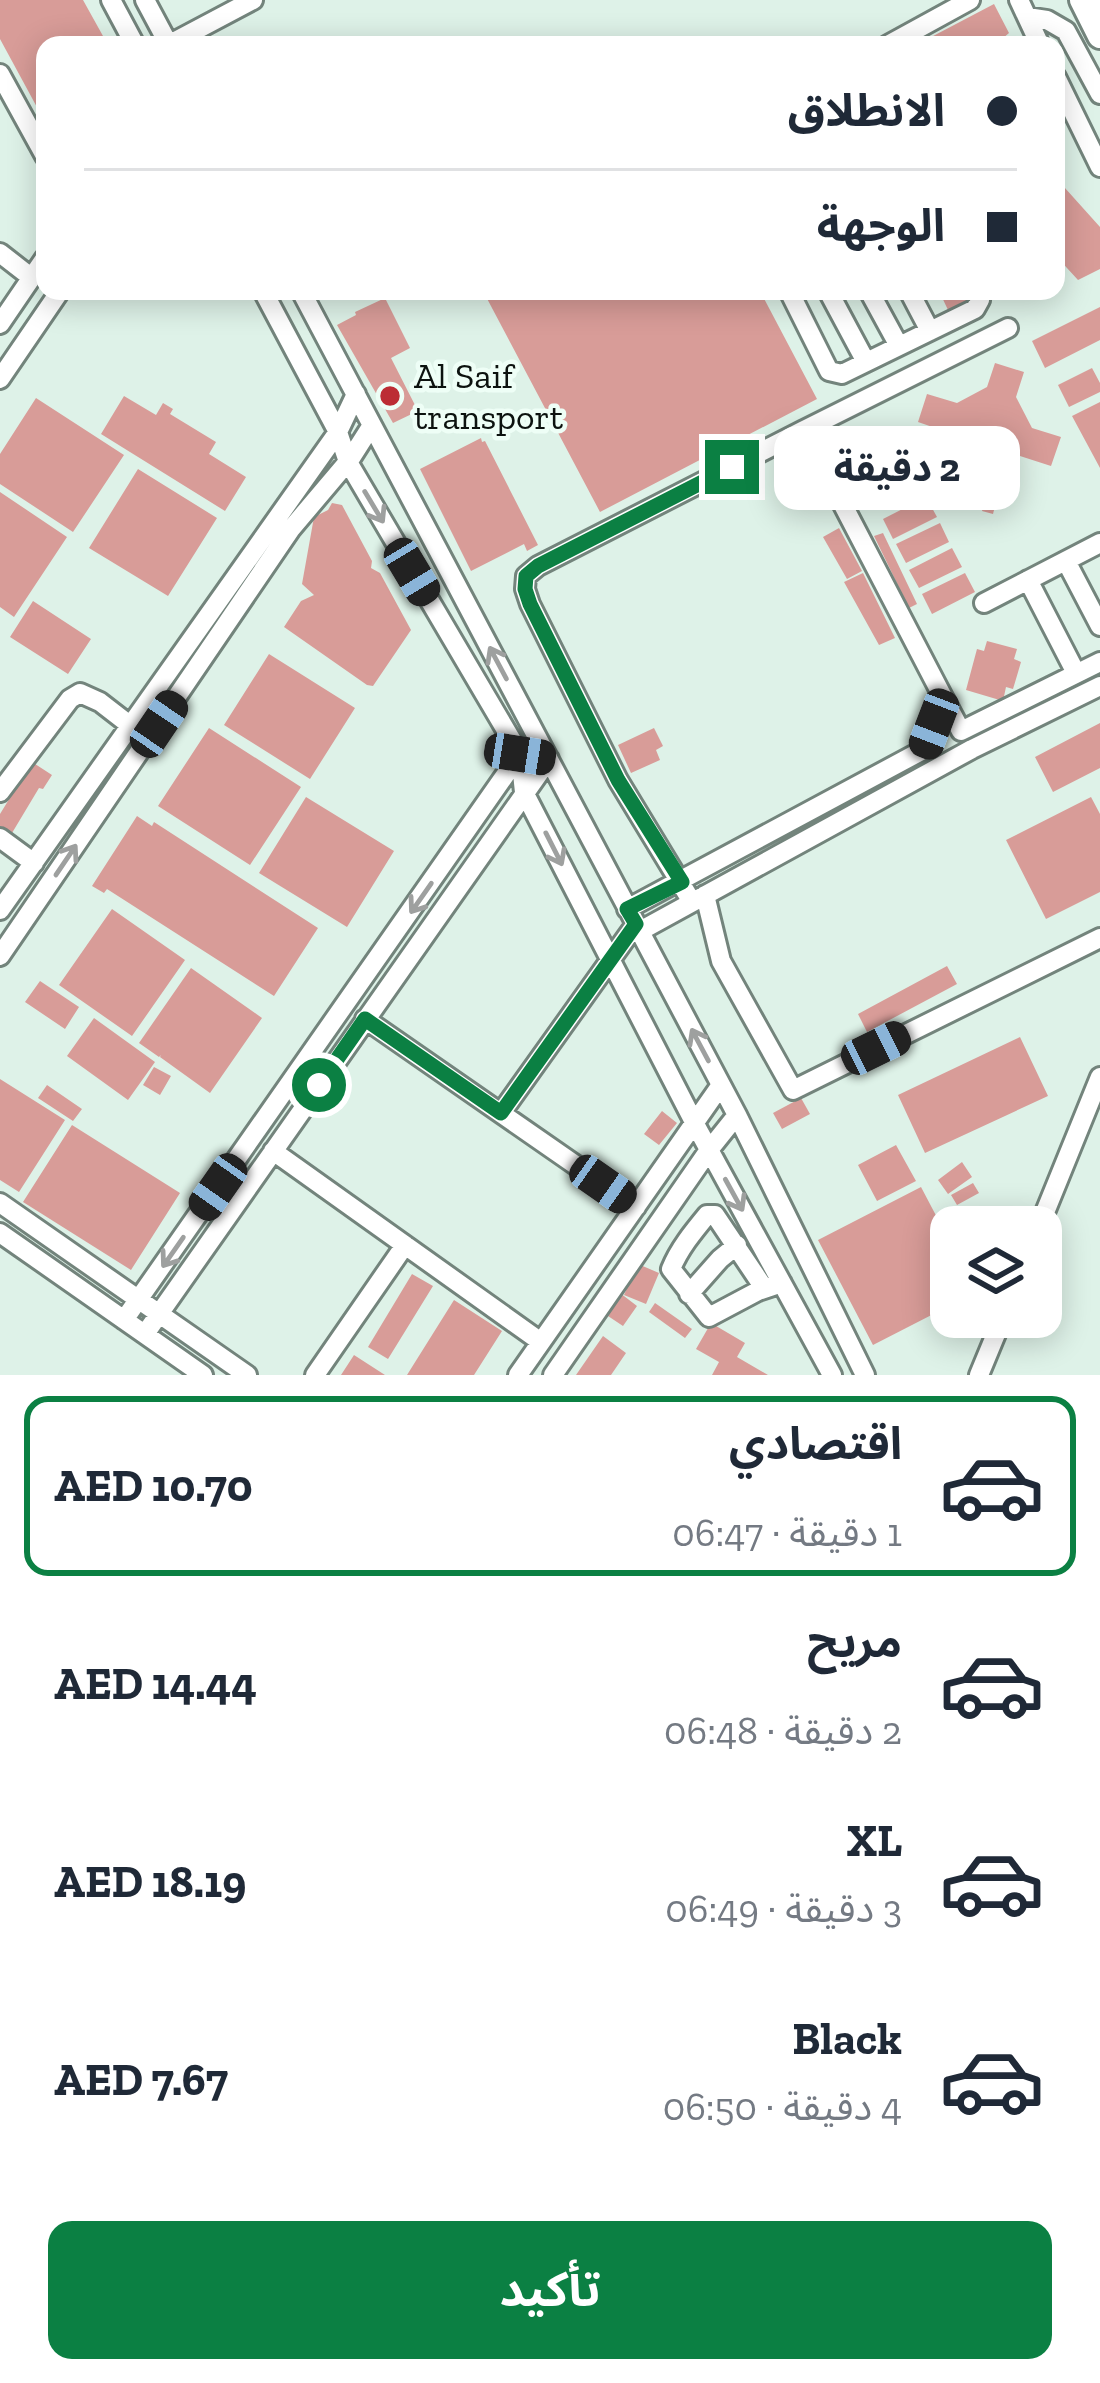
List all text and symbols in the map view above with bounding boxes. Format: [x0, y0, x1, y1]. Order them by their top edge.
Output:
text: الانطلاق [788, 84, 945, 138]
text: الوجهة [817, 199, 945, 253]
place label: Al Saif transport [414, 354, 564, 438]
marker: Al Saif transport [377, 383, 403, 409]
callout: 2 دقيقة [774, 425, 1020, 509]
route end [705, 440, 759, 494]
text: 2 دقيقة [834, 444, 960, 491]
one-way arrow [362, 489, 386, 523]
car [378, 532, 446, 612]
one-way arrow [486, 646, 509, 681]
car [124, 684, 194, 764]
car [904, 684, 964, 764]
car [482, 731, 558, 777]
one-way arrow [543, 831, 566, 867]
one-way arrow [53, 843, 78, 877]
one-way arrow [409, 880, 434, 914]
car [836, 1016, 916, 1080]
one-way arrow [687, 1028, 710, 1063]
route start [292, 1058, 346, 1112]
car [183, 1147, 253, 1227]
car [563, 1149, 643, 1219]
one-way arrow [723, 1177, 746, 1212]
map controls [930, 1206, 1062, 1338]
button: layers [930, 1206, 1062, 1338]
one-way arrow [161, 1234, 186, 1268]
text: اقتصادي [729, 1417, 902, 1471]
icon: car [938, 1432, 1046, 1540]
text: AED 10.70 [54, 1459, 253, 1513]
text: 1 دقيقة · 06:47 [672, 1509, 902, 1556]
text: مريح [807, 1615, 902, 1669]
icon: car [938, 1630, 1046, 1738]
text: AED 14.44 [54, 1657, 257, 1711]
text: 2 دقيقة · 06:48 [664, 1707, 902, 1754]
text: XL [847, 1814, 902, 1868]
icon: car [938, 1828, 1046, 1936]
text: AED 18.19 [54, 1855, 246, 1909]
text: 3 دقيقة · 06:49 [665, 1885, 902, 1932]
text: Black [792, 2012, 902, 2066]
icon: car [938, 2026, 1046, 2134]
text: AED 7.67 [54, 2053, 228, 2107]
text: 4 دقيقة · 06:50 [663, 2083, 902, 2130]
button: تأكيد [48, 2221, 1052, 2359]

